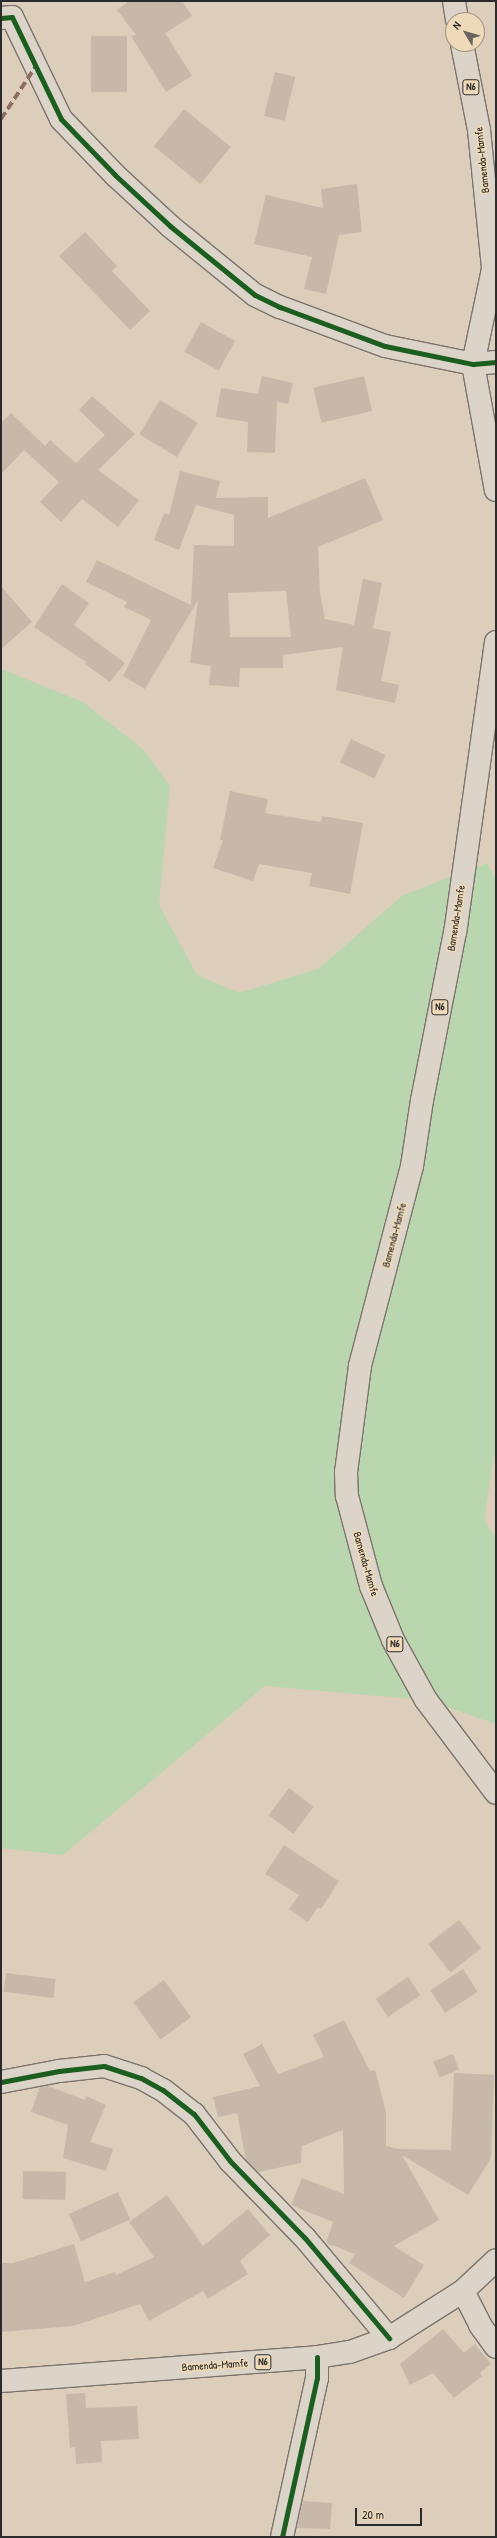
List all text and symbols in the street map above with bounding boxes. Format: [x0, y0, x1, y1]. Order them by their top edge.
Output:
north arrow [445, 12, 485, 52]
text: N [449, 19, 464, 32]
road number: N6 [462, 79, 480, 95]
street label: Bamenda-Mamfe [472, 126, 492, 194]
street label: Bamenda-Mamfe [444, 884, 468, 952]
road number: N6 [431, 999, 449, 1015]
street label: Bamenda-Mamfe [379, 1201, 409, 1269]
street label: Bamenda-Mamfe [351, 1530, 381, 1598]
road number: N6 [386, 1636, 404, 1652]
road number: N6 [254, 2354, 272, 2370]
street label: Bamenda-Mamfe [181, 2356, 249, 2374]
scale bar [357, 2500, 424, 2526]
text: 20 m [362, 2506, 384, 2523]

